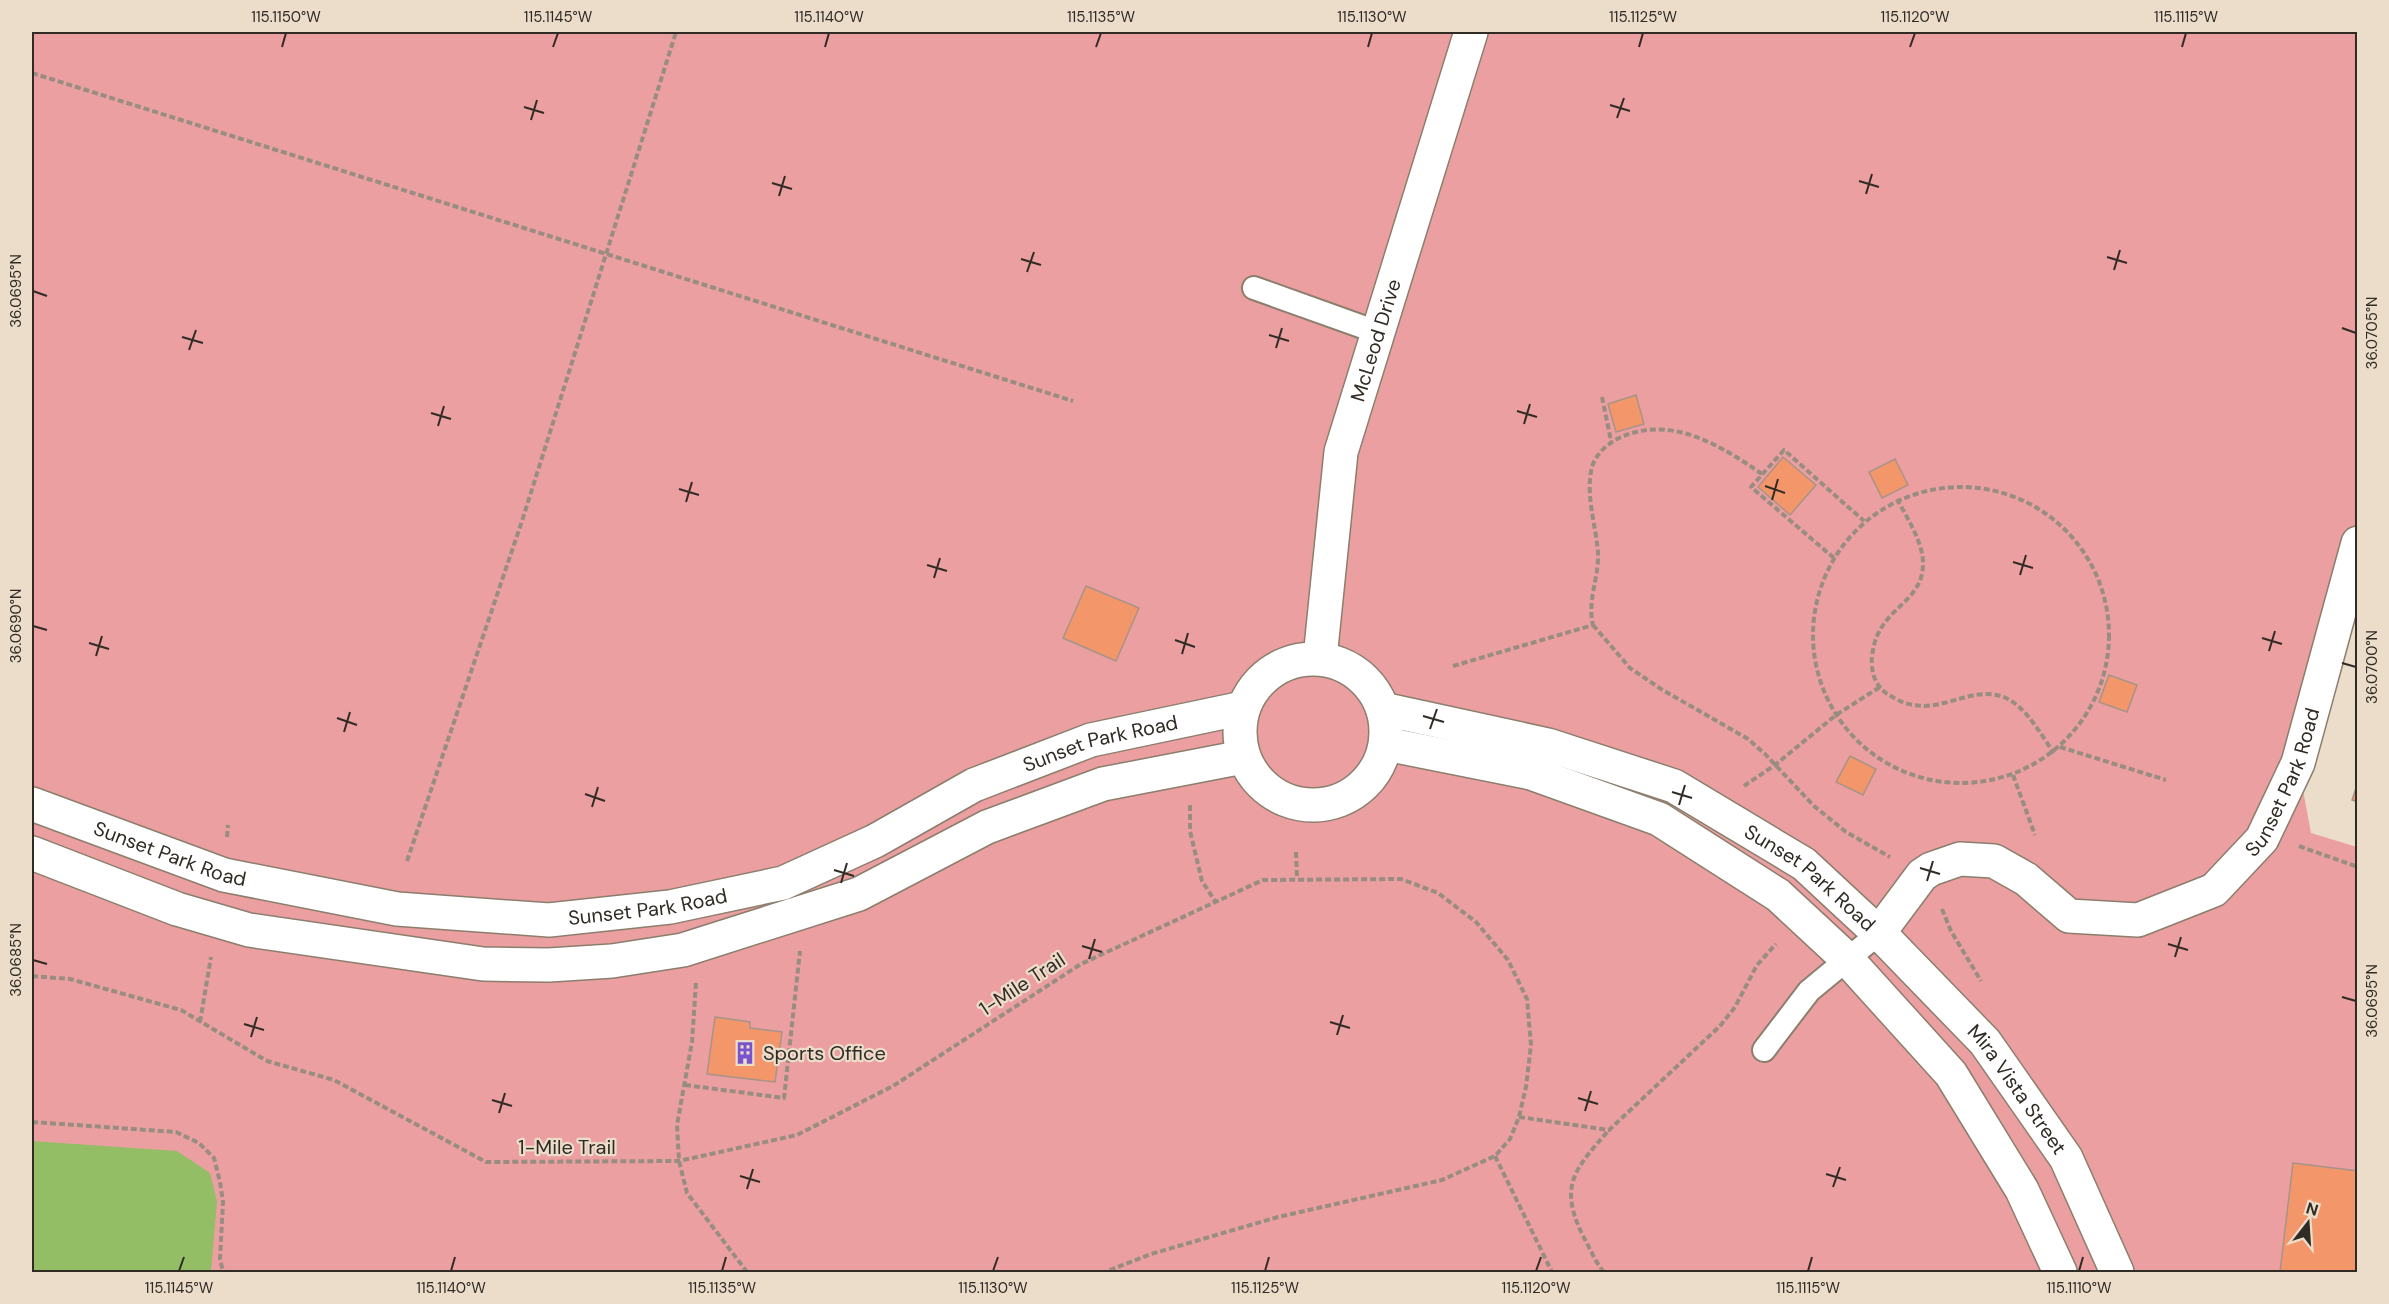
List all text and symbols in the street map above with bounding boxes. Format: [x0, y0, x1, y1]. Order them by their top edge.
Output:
text: 115.1150°W [251, 7, 321, 27]
text: 115.1145°W [524, 7, 593, 27]
text: 115.1140°W [794, 7, 864, 27]
text: 115.1135°W [1067, 7, 1136, 27]
text: 115.1130°W [1337, 7, 1407, 27]
text: 115.1125°W [1609, 7, 1677, 27]
text: 115.1120°W [1881, 7, 1950, 27]
text: 115.1115°W [2154, 7, 2218, 27]
text: 36.0695°N [6, 254, 26, 328]
street label: McLeod Drive [1344, 276, 1407, 405]
text: 36.0705°N [2362, 297, 2382, 369]
text: 36.0690°N [6, 589, 26, 663]
text: 36.0700°N [2362, 630, 2382, 704]
street label: Sunset Park Road [2239, 705, 2325, 862]
street label: Sunset Park Road [1019, 709, 1180, 778]
street label: Sunset Park Road [90, 815, 249, 892]
street label: Sunset Park Road [1740, 818, 1881, 937]
street label: Sunset Park Road [567, 882, 729, 931]
text: 36.0685°N [6, 923, 26, 997]
street label: 1-Mile Trail [974, 947, 1070, 1021]
text: 36.0695°N [2362, 964, 2382, 1038]
street label: Mira Vista Street [1962, 1019, 2072, 1159]
building icon: Sports Office [732, 1040, 758, 1066]
place label: Sports Office [763, 1040, 886, 1066]
street label: 1-Mile Trail [518, 1134, 616, 1160]
north arrow [2278, 1193, 2338, 1253]
text: N [2304, 1197, 2321, 1221]
text: 115.1145°W [145, 1278, 214, 1298]
text: 115.1140°W [416, 1278, 486, 1298]
text: 115.1135°W [688, 1278, 757, 1298]
text: 115.1130°W [958, 1278, 1028, 1298]
text: 115.1125°W [1231, 1278, 1299, 1298]
text: 115.1120°W [1502, 1278, 1571, 1298]
text: 115.1115°W [1776, 1278, 1840, 1298]
text: 115.1110°W [2046, 1278, 2112, 1298]

